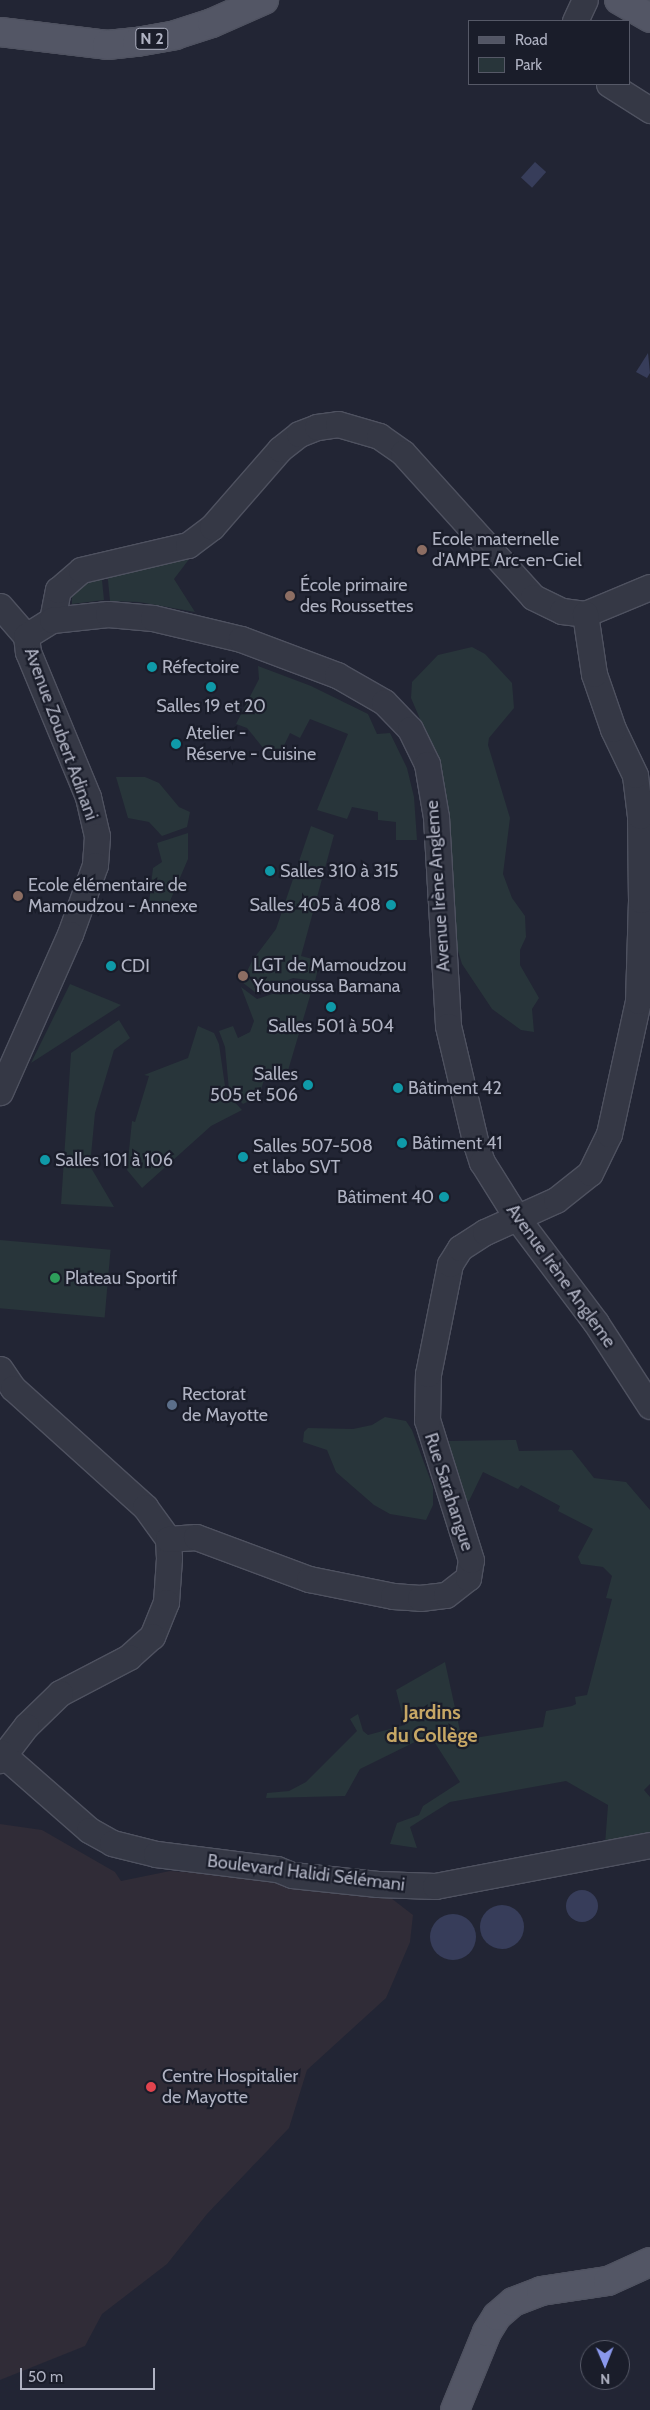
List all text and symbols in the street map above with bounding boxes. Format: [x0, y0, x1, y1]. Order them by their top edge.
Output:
legend [468, 20, 630, 85]
road number: N 2 [134, 26, 170, 52]
text: Road [515, 31, 548, 49]
text: Park [515, 56, 542, 74]
place label: Ecole maternelle d'AMPE Arc-en-Ciel [432, 529, 582, 572]
marker: Ecole maternelle d'AMPE Arc-en-Ciel [416, 544, 428, 556]
place label: École primaire des Roussettes [300, 575, 413, 618]
marker: École primaire des Roussettes [284, 590, 296, 602]
street label: Avenue Zoubert Adinani [20, 645, 102, 823]
place label: Réfectoire [162, 656, 239, 678]
marker: Réfectoire [146, 661, 158, 673]
marker: Salles 19 et 20 [205, 681, 217, 693]
place label: Salles 19 et 20 [156, 695, 266, 717]
place label: Atelier - Réserve - Cuisine [186, 723, 316, 766]
marker: Atelier - Réserve - Cuisine [170, 738, 182, 750]
street label: Avenue Irène Angleme [421, 799, 455, 973]
place label: Salles 310 à 315 [280, 860, 399, 882]
marker: Salles 310 à 315 [264, 865, 276, 877]
place label: Ecole élémentaire de Mamoudzou - Annexe [28, 875, 197, 918]
marker: Ecole élémentaire de Mamoudzou - Annexe [12, 890, 24, 902]
place label: Salles 405 à 408 [249, 894, 381, 916]
marker: Salles 405 à 408 [385, 899, 397, 911]
place label: CDI [121, 955, 150, 977]
place label: LGT de Mamoudzou Younoussa Bamana [253, 955, 406, 998]
marker: CDI [105, 960, 117, 972]
marker: LGT de Mamoudzou Younoussa Bamana [237, 970, 249, 982]
marker: Salles 501 à 504 [325, 1001, 337, 1013]
place label: Salles 501 à 504 [268, 1015, 394, 1037]
place label: Salles 505 et 506 [210, 1064, 298, 1106]
place label: Bâtiment 42 [408, 1077, 502, 1099]
marker: Salles 505 et 506 [302, 1079, 314, 1091]
marker: Bâtiment 42 [392, 1082, 404, 1094]
place label: Bâtiment 41 [412, 1132, 502, 1154]
place label: Salles 507-508 et labo SVT [253, 1136, 373, 1178]
marker: Bâtiment 41 [396, 1137, 408, 1149]
place label: Salles 101 à 106 [55, 1149, 173, 1171]
marker: Salles 507-508 et labo SVT [237, 1151, 249, 1163]
marker: Salles 101 à 106 [39, 1154, 51, 1166]
place label: Bâtiment 40 [337, 1186, 434, 1208]
marker: Bâtiment 40 [438, 1191, 450, 1203]
street label: Avenue Irène Angleme [502, 1200, 620, 1352]
place label: Plateau Sportif [65, 1267, 177, 1289]
marker: Plateau Sportif [49, 1272, 61, 1284]
place label: Rectorat de Mayotte [182, 1384, 268, 1426]
marker: Rectorat de Mayotte [166, 1399, 178, 1411]
street label: Rue Sarahangue [420, 1430, 478, 1554]
district label: Jardins du Collège [386, 1700, 478, 1747]
street label: Boulevard Halidi Sélémani [206, 1850, 406, 1896]
place label: Centre Hospitalier de Mayotte [162, 2066, 298, 2108]
marker: Centre Hospitalier de Mayotte [144, 2080, 158, 2094]
north arrow [580, 2340, 630, 2390]
scale bar [22, 2358, 158, 2390]
text: 50 m [28, 2368, 63, 2386]
text: N [600, 2370, 610, 2388]

